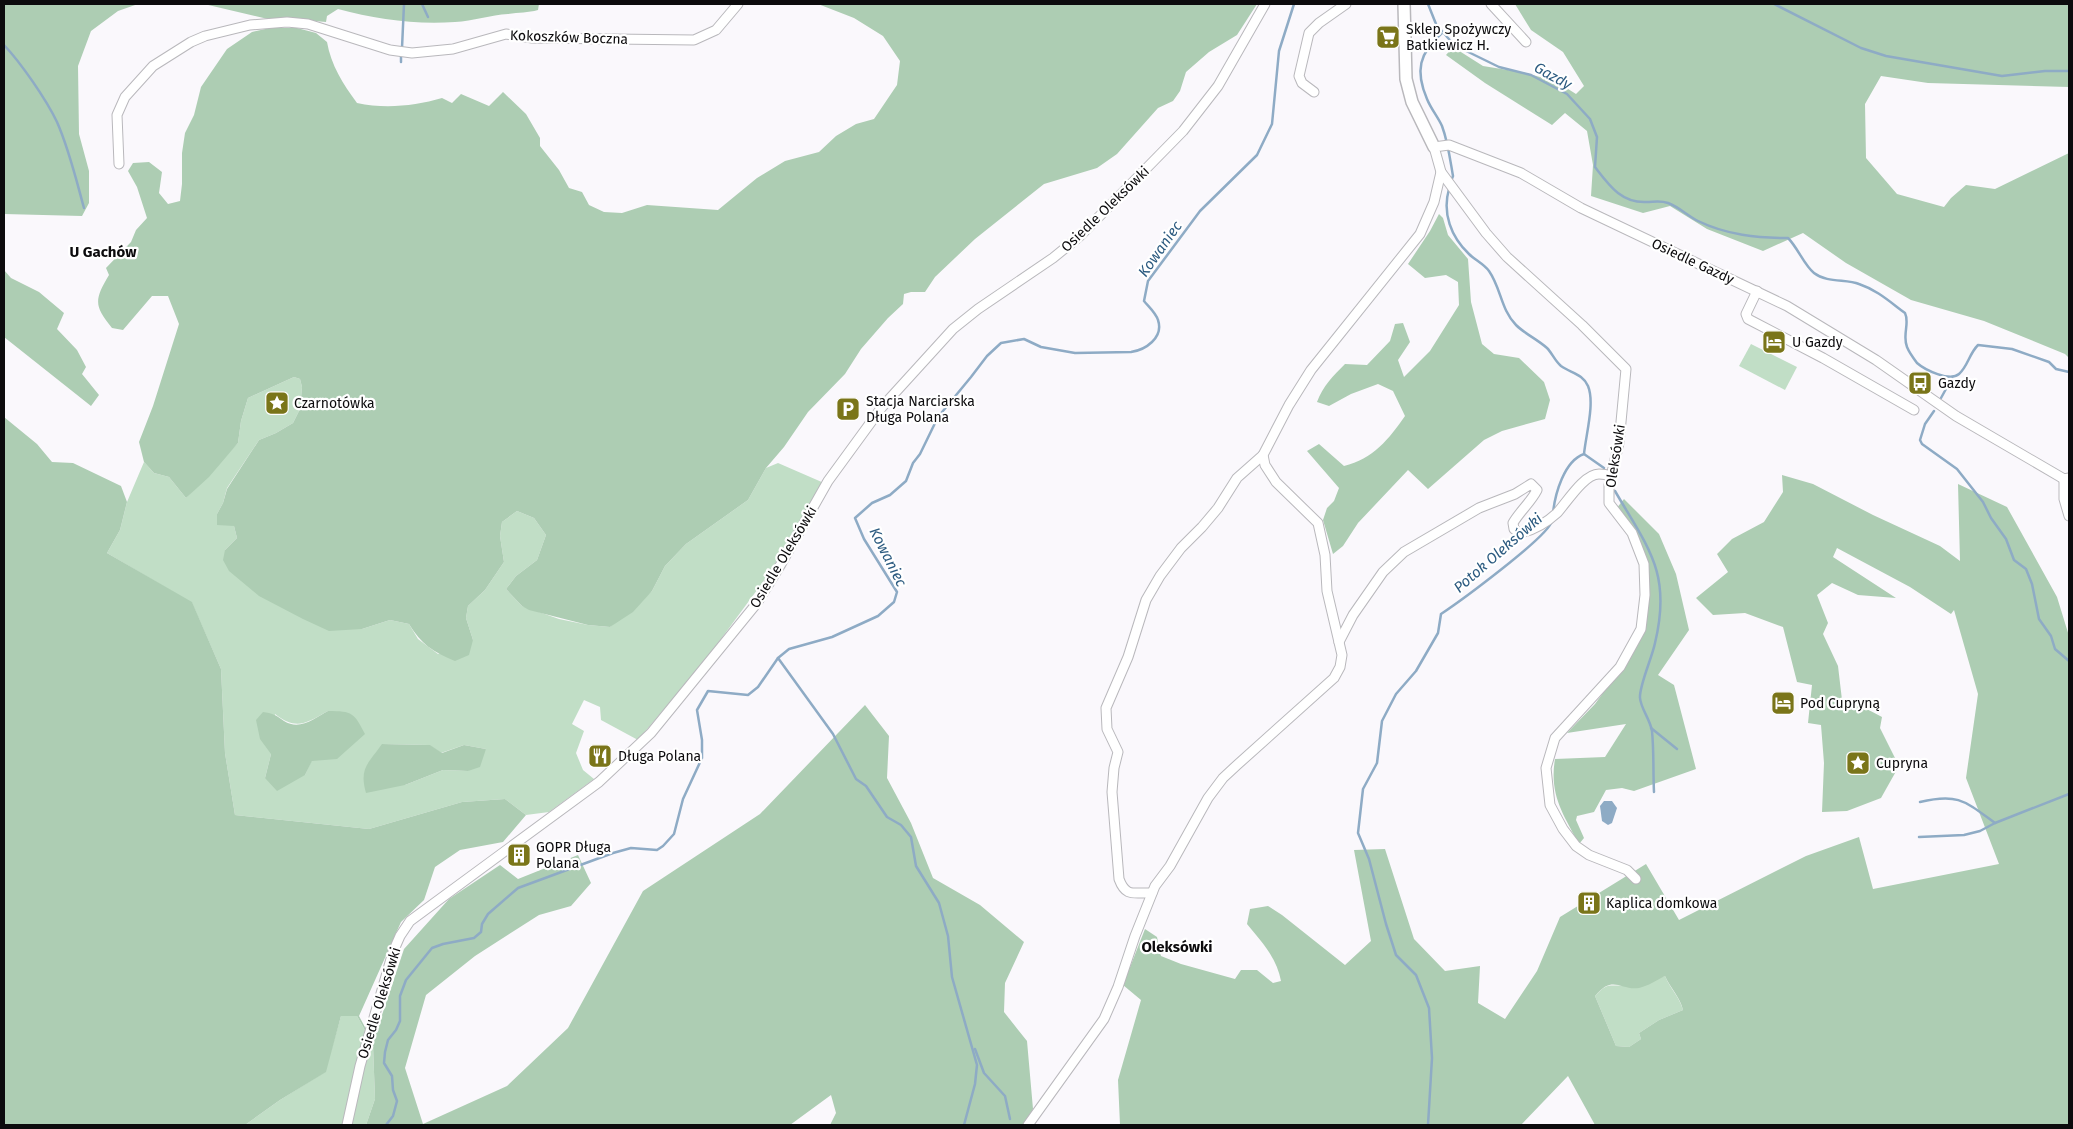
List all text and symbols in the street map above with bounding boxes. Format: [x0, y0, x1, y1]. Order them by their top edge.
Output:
place label: Sklep Spożywczy Batkiewicz H. [1406, 21, 1511, 54]
supermarket icon: Sklep Spożywczy Batkiewicz H. [1375, 24, 1401, 50]
street label: Kokoszków Boczna [510, 27, 628, 48]
water label: Gazdy [1531, 58, 1576, 94]
street label: Osiedle Oleksówki [1058, 163, 1153, 256]
water label: Kowaniec [1134, 217, 1186, 280]
street label: Osiedle Gazdy [1649, 235, 1737, 288]
district label: U Gachów [69, 243, 137, 261]
hotel icon: U Gazdy [1761, 329, 1787, 355]
place label: U Gazdy [1792, 334, 1843, 351]
bus stop icon: Gazdy [1907, 370, 1933, 396]
place label: Gazdy [1938, 375, 1976, 392]
place icon: Czarnotówka [264, 390, 290, 416]
place label: Stacja Narciarska Długa Polana [866, 393, 975, 426]
place label: Czarnotówka [294, 395, 375, 412]
parking icon: Stacja Narciarska Długa Polana [835, 396, 861, 422]
street label: Oleksówki [1602, 423, 1629, 489]
street label: Osiedle Oleksówki [746, 503, 821, 611]
water label: Potok Oleksówki [1450, 510, 1546, 596]
water label: Kowaniec [865, 524, 911, 590]
hotel icon: Pod Cupryną [1770, 690, 1796, 716]
place label: Pod Cupryną [1800, 695, 1880, 712]
restaurant icon: Długa Polana [587, 743, 613, 769]
place label: Długa Polana [618, 748, 701, 765]
place icon: Cupryna [1845, 750, 1871, 776]
place label: Cupryna [1876, 755, 1928, 772]
place label: GOPR Długa Polana [536, 839, 611, 872]
building icon: GOPR Długa Polana [506, 842, 532, 868]
building icon: Kaplica domkowa [1576, 890, 1602, 916]
place label: Kaplica domkowa [1606, 895, 1717, 912]
district label: Oleksówki [1142, 938, 1212, 956]
street label: Osiedle Oleksówki [354, 945, 405, 1061]

